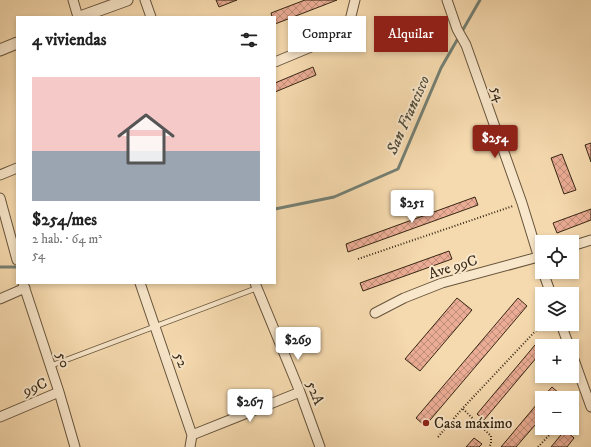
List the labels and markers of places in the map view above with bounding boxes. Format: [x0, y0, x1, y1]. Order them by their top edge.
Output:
pin: $254 [471, 125, 519, 159]
pin: $251 [388, 190, 436, 224]
pin: $269 [274, 327, 322, 361]
pin: $267 [226, 389, 274, 423]
place label: Casa máximo [434, 414, 512, 433]
marker: Casa máximo [421, 418, 431, 428]

